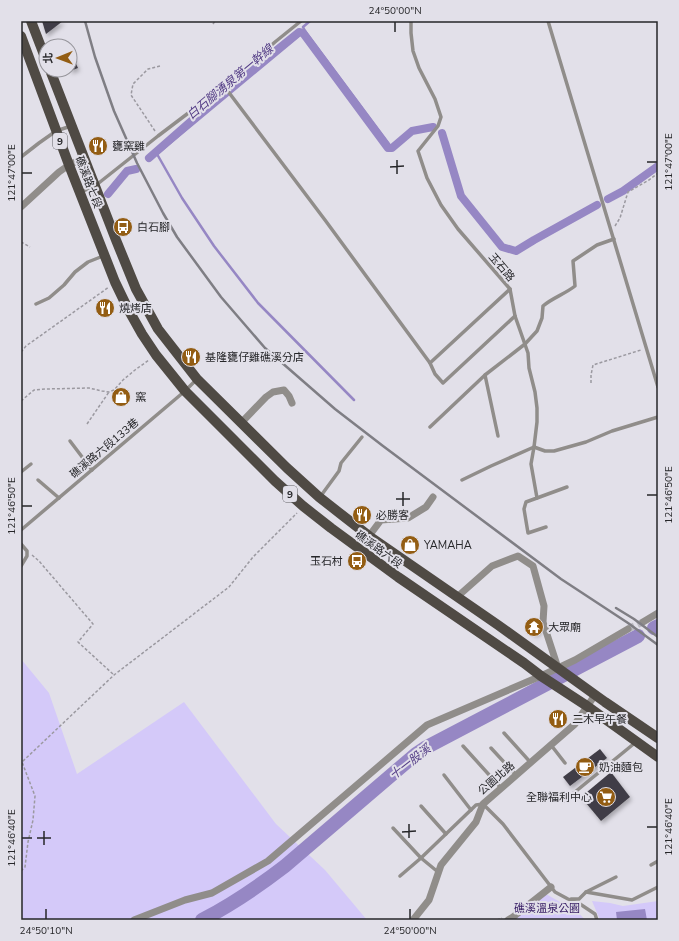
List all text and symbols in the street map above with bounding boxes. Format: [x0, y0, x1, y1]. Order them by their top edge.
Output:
text: 24°50'00"N [368, 4, 422, 18]
north arrow [38, 38, 78, 78]
water label: 白石腳湧泉第一幹線 [183, 40, 278, 123]
text: 北 [41, 53, 56, 64]
road number: 9 [53, 133, 67, 149]
text: 121°47'00"E [662, 133, 676, 191]
restaurant icon: 甕窯雞 [87, 135, 109, 157]
place label: 甕窯雞 [112, 139, 145, 154]
text: 121°47'00"E [5, 144, 19, 202]
street label: 礁溪路七段 [72, 154, 105, 211]
bus stop icon: 白石腳 [112, 216, 134, 238]
place label: 白石腳 [137, 220, 170, 235]
street label: 玉石路 [485, 250, 518, 285]
restaurant icon: 燒烤店 [94, 297, 116, 319]
place label: 燒烤店 [119, 301, 152, 316]
restaurant icon: 基隆甕仔雞礁溪分店 [180, 346, 202, 368]
place label: 基隆甕仔雞礁溪分店 [205, 350, 304, 365]
shop icon: 窯 [110, 386, 132, 408]
place label: 窯 [135, 390, 146, 405]
street label: 礁溪路六段133巷 [67, 415, 142, 482]
text: 121°46'50"E [662, 466, 676, 524]
text: 121°46'50"E [5, 477, 19, 535]
road number: 9 [283, 486, 297, 502]
restaurant icon: 必勝客 [351, 504, 373, 526]
place label: 必勝客 [376, 508, 409, 523]
street label: 礁溪路六段 [352, 527, 405, 572]
shop icon: YAMAHA [399, 534, 421, 556]
place label: YAMAHA [423, 538, 472, 553]
bus stop icon: 玉石村 [346, 550, 368, 572]
place label: 玉石村 [310, 554, 343, 569]
temple icon: 大眾廟 [523, 616, 545, 638]
place label: 大眾廟 [548, 620, 581, 635]
restaurant icon: 二木早午餐 [547, 708, 569, 730]
place label: 二木早午餐 [572, 712, 627, 727]
water label: 十一股溪 [386, 740, 435, 783]
cafe icon: 奶油麵包 [574, 756, 596, 778]
street label: 公園北路 [475, 758, 518, 798]
place label: 奶油麵包 [599, 760, 643, 775]
supermarket icon: 全聯福利中心 [595, 786, 617, 808]
place label: 全聯福利中心 [526, 790, 592, 805]
text: 121°46'40"E [662, 798, 676, 856]
text: 121°46'40"E [5, 809, 19, 867]
park label: 礁溪溫泉公園 [514, 901, 580, 916]
text: 24°50'10"N [19, 924, 73, 938]
text: 24°50'00"N [383, 924, 437, 938]

